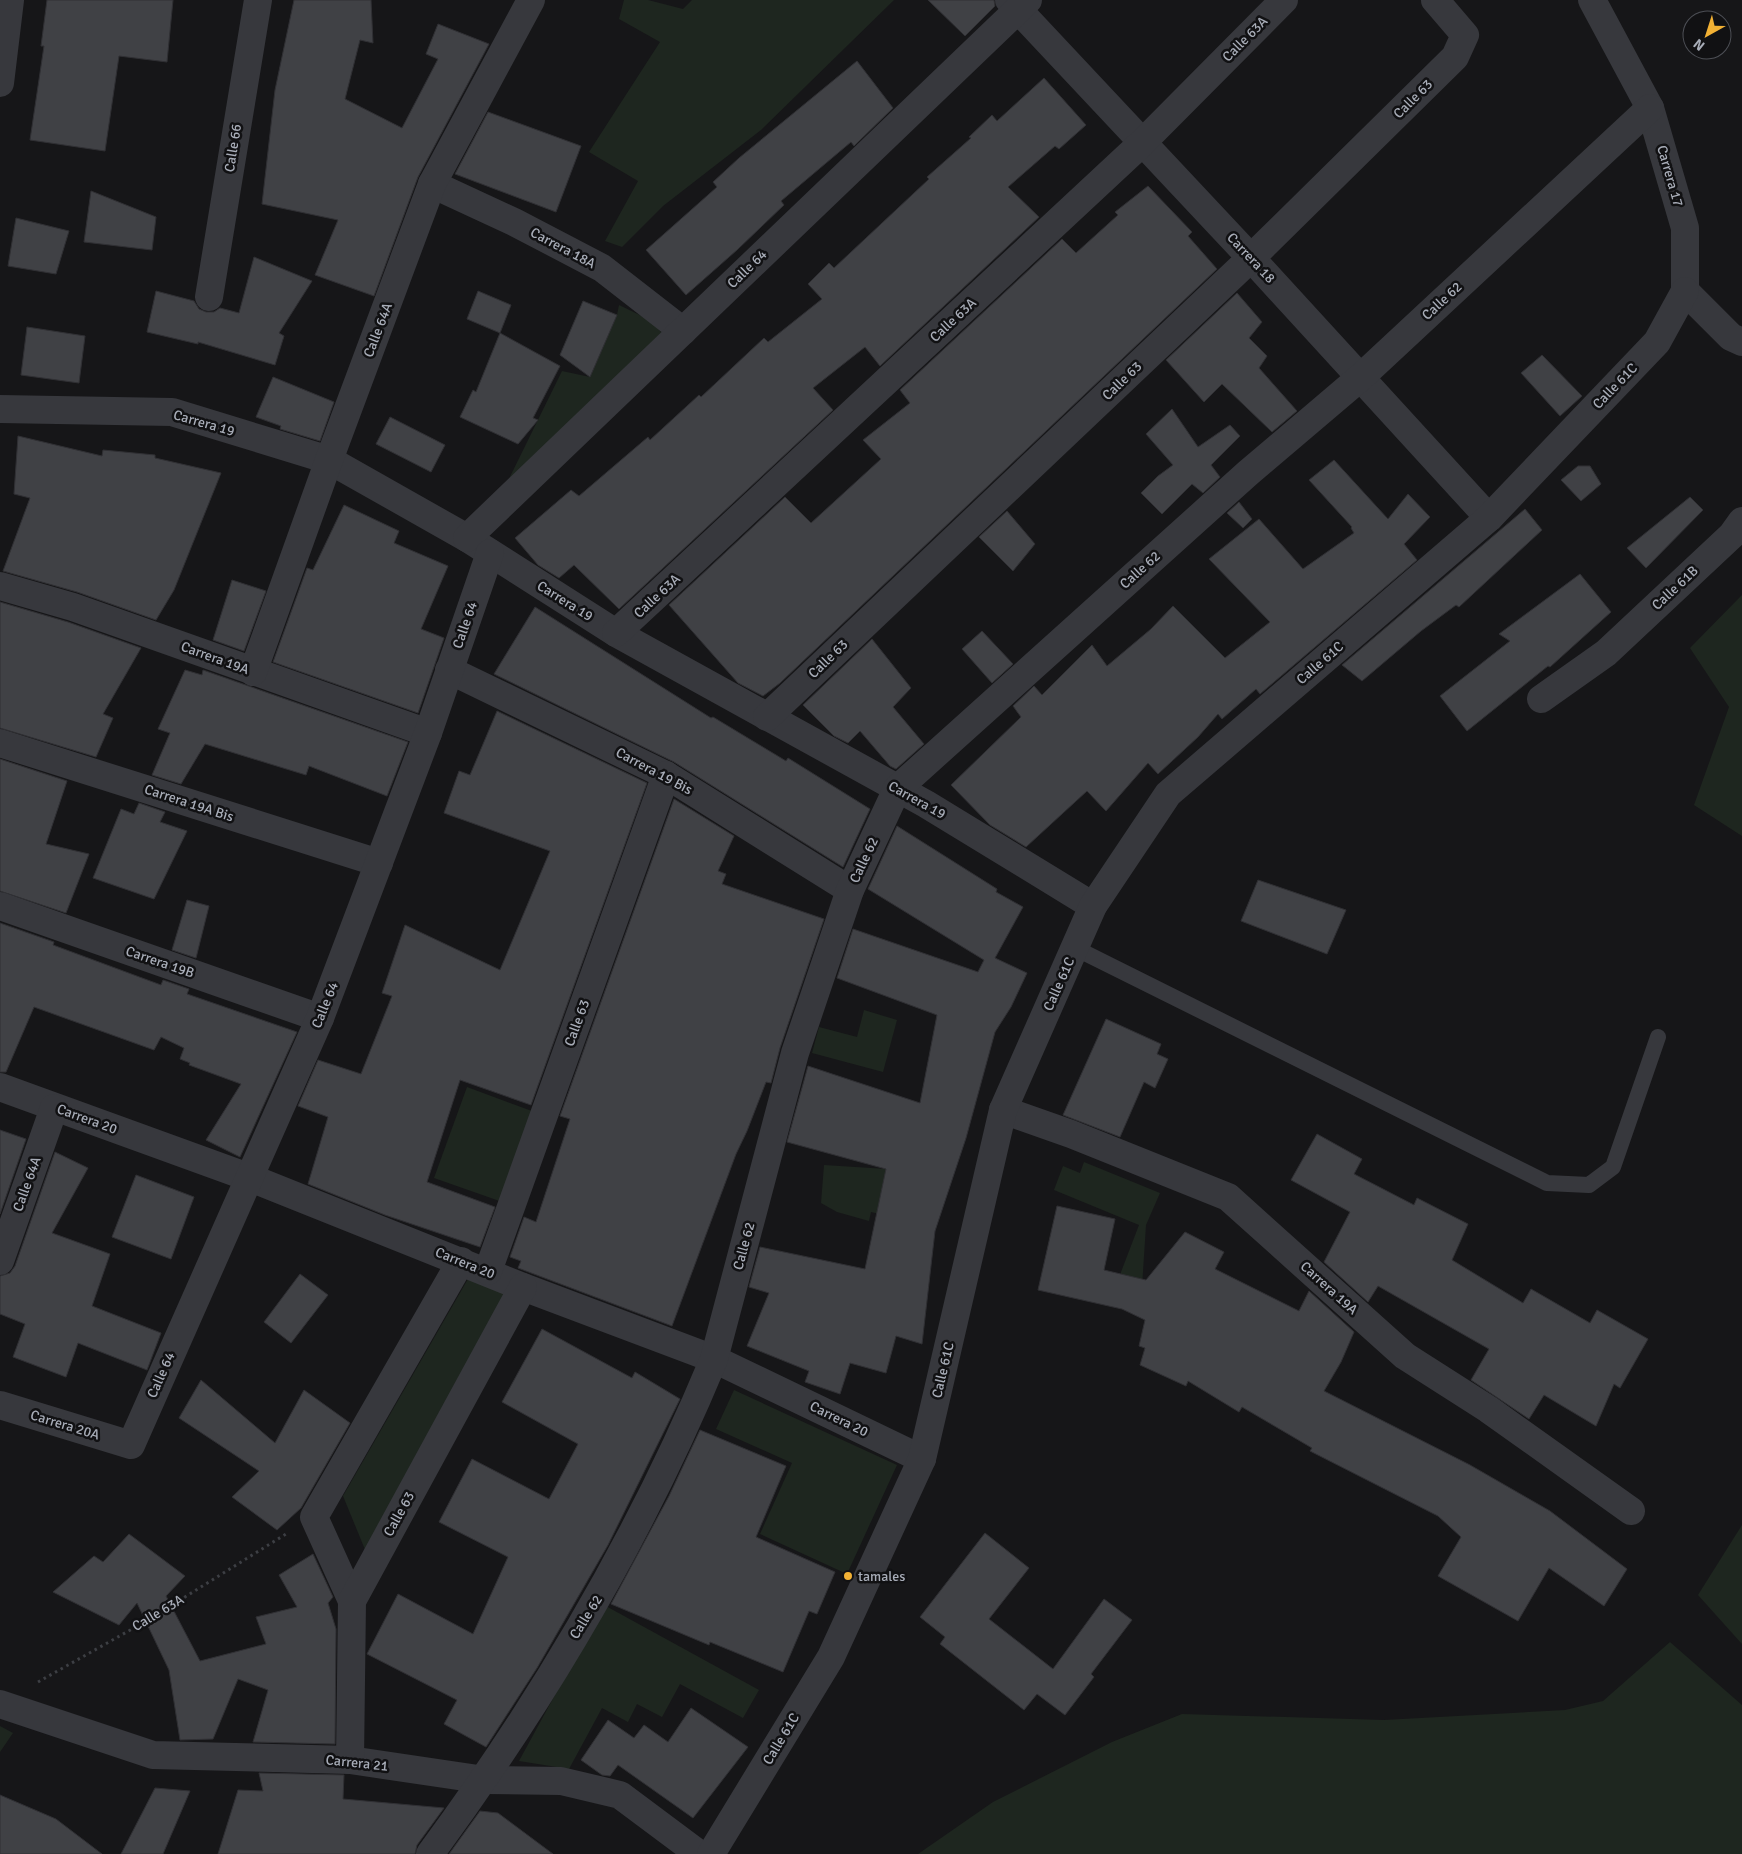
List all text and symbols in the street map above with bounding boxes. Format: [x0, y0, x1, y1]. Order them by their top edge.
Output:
north arrow [1682, 10, 1732, 60]
street label: Calle 63A [1219, 12, 1272, 65]
text: N [1690, 35, 1708, 54]
street label: Calle 63 [1390, 76, 1436, 122]
street label: Calle 66 [221, 123, 245, 173]
street label: Carrera 17 [1653, 143, 1687, 209]
street label: Carrera 18A [527, 224, 599, 272]
street label: Carrera 18 [1223, 229, 1279, 287]
street label: Calle 64 [724, 246, 771, 292]
street label: Calle 62 [1418, 278, 1466, 324]
street label: Calle 63A [926, 294, 980, 346]
street label: Calle 64A [360, 300, 396, 360]
street label: Calle 63 [1099, 358, 1145, 404]
street label: Calle 61C [1589, 360, 1641, 412]
street label: Carrera 19 [171, 406, 237, 440]
street label: Calle 62 [1116, 547, 1164, 593]
street label: Calle 61B [1648, 562, 1702, 614]
street label: Calle 63A [630, 570, 684, 622]
street label: Carrera 19 [534, 577, 596, 625]
street label: Calle 64 [449, 599, 481, 651]
street label: Calle 63 [805, 636, 851, 682]
street label: Carrera 19A [179, 638, 252, 678]
street label: Calle 61C [1293, 638, 1347, 688]
street label: Carrera 19 Bis [613, 744, 695, 798]
street label: Carrera 19 [885, 777, 949, 823]
street label: Carrera 19A Bis [142, 781, 236, 825]
street label: Calle 62 [846, 834, 882, 886]
street label: Carrera 19B [124, 942, 196, 982]
street label: Calle 61C [1040, 954, 1078, 1014]
street label: Calle 64 [308, 979, 342, 1031]
street label: Calle 63 [561, 997, 593, 1049]
street label: Carrera 20 [55, 1100, 119, 1138]
street label: Calle 64A [9, 1154, 45, 1214]
street label: Calle 62 [730, 1220, 758, 1272]
street label: Carrera 20 [433, 1243, 497, 1283]
street label: Carrera 19A [1297, 1258, 1362, 1318]
street label: Calle 61C [928, 1340, 958, 1400]
street label: Calle 64 [143, 1349, 179, 1401]
street label: Carrera 20 [807, 1398, 871, 1440]
street label: Carrera 20A [28, 1406, 102, 1444]
street label: Calle 63 [380, 1489, 418, 1539]
place label: tamales [858, 1568, 905, 1585]
marker: tamales [842, 1570, 854, 1582]
street label: Calle 63A [129, 1591, 187, 1635]
street label: Calle 62 [566, 1592, 606, 1642]
street label: Calle 61C [759, 1710, 803, 1768]
street label: Carrera 21 [325, 1751, 389, 1775]

